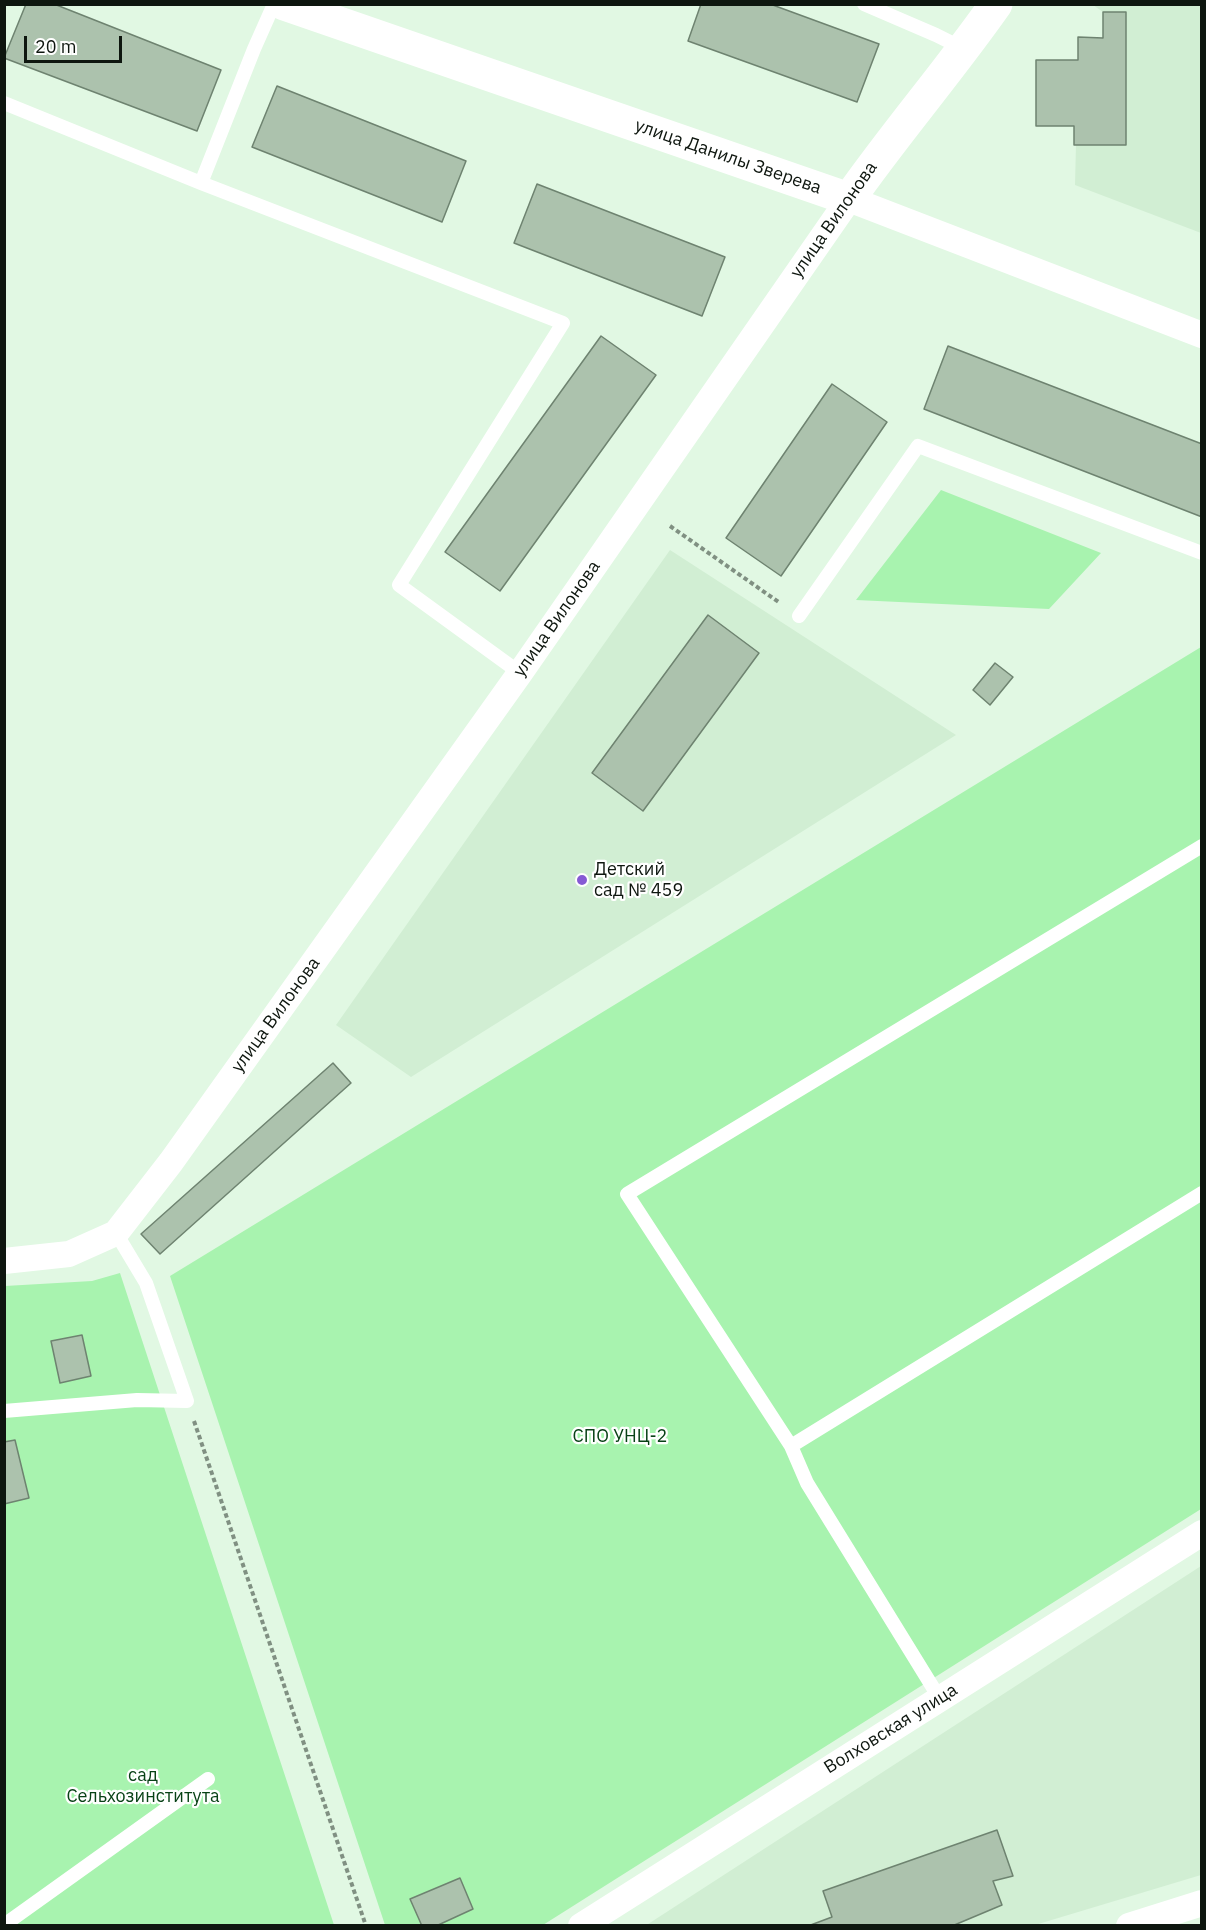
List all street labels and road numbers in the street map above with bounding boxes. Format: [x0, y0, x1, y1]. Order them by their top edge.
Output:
street label: улица Данилы Зверева [632, 115, 824, 199]
street label: улица Вилонова [786, 158, 882, 282]
street label: улица Вилонова [509, 557, 605, 681]
street label: улица Вилонова [227, 953, 325, 1077]
street label: Волховская улица [820, 1679, 962, 1779]

